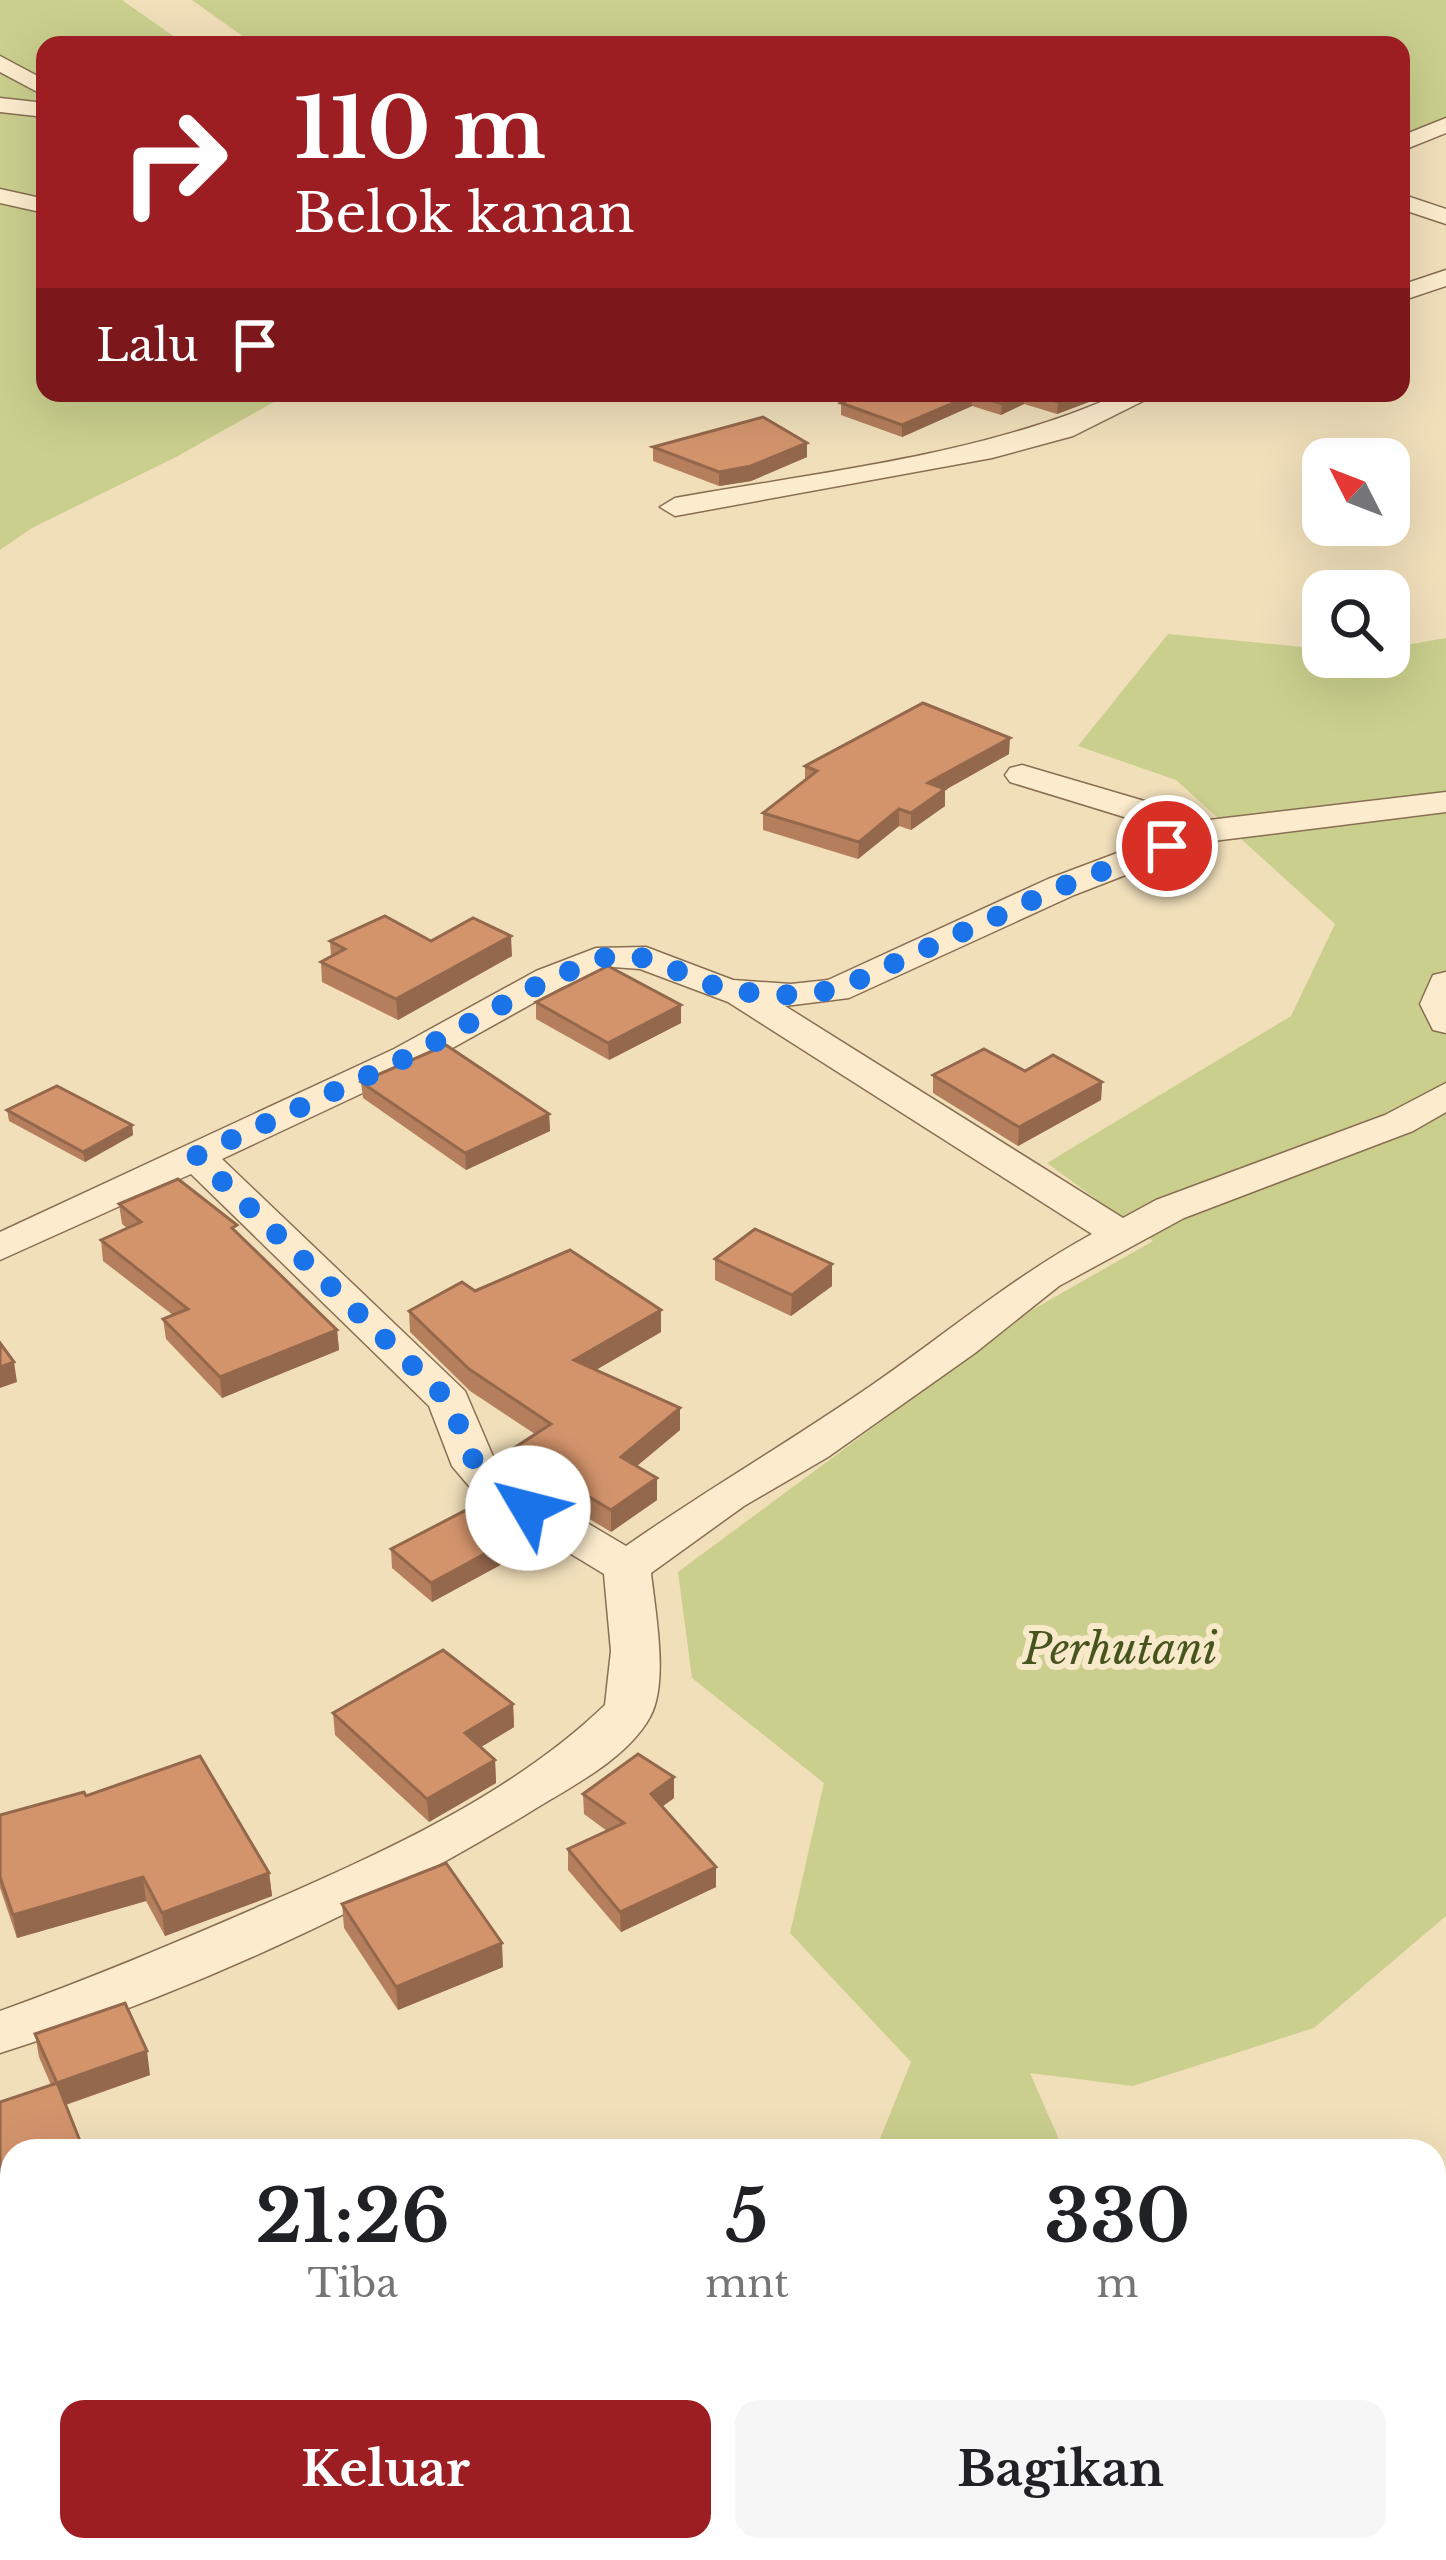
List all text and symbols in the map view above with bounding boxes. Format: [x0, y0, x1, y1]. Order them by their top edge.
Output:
text: 110 m [294, 77, 546, 181]
icon: right [96, 84, 252, 240]
text: Belok kanan [294, 180, 635, 247]
icon: arrive [222, 312, 288, 378]
text: Lalu [96, 317, 198, 373]
north arrow [1302, 438, 1410, 546]
map controls [1302, 438, 1410, 678]
button: search [1302, 570, 1410, 678]
pin [1116, 795, 1218, 897]
icon: arrive [1134, 813, 1200, 879]
position arrow [465, 1445, 591, 1571]
park label: Perhutani [1022, 1623, 1218, 1675]
text: 21:26 [256, 2172, 450, 2261]
text: 5 [726, 2172, 768, 2261]
text: 330 [1044, 2172, 1190, 2261]
text: Tiba [307, 2259, 398, 2308]
text: mnt [705, 2259, 789, 2308]
text: m [1096, 2259, 1138, 2308]
button: Keluar [60, 2400, 711, 2538]
button: Bagikan [735, 2400, 1386, 2538]

